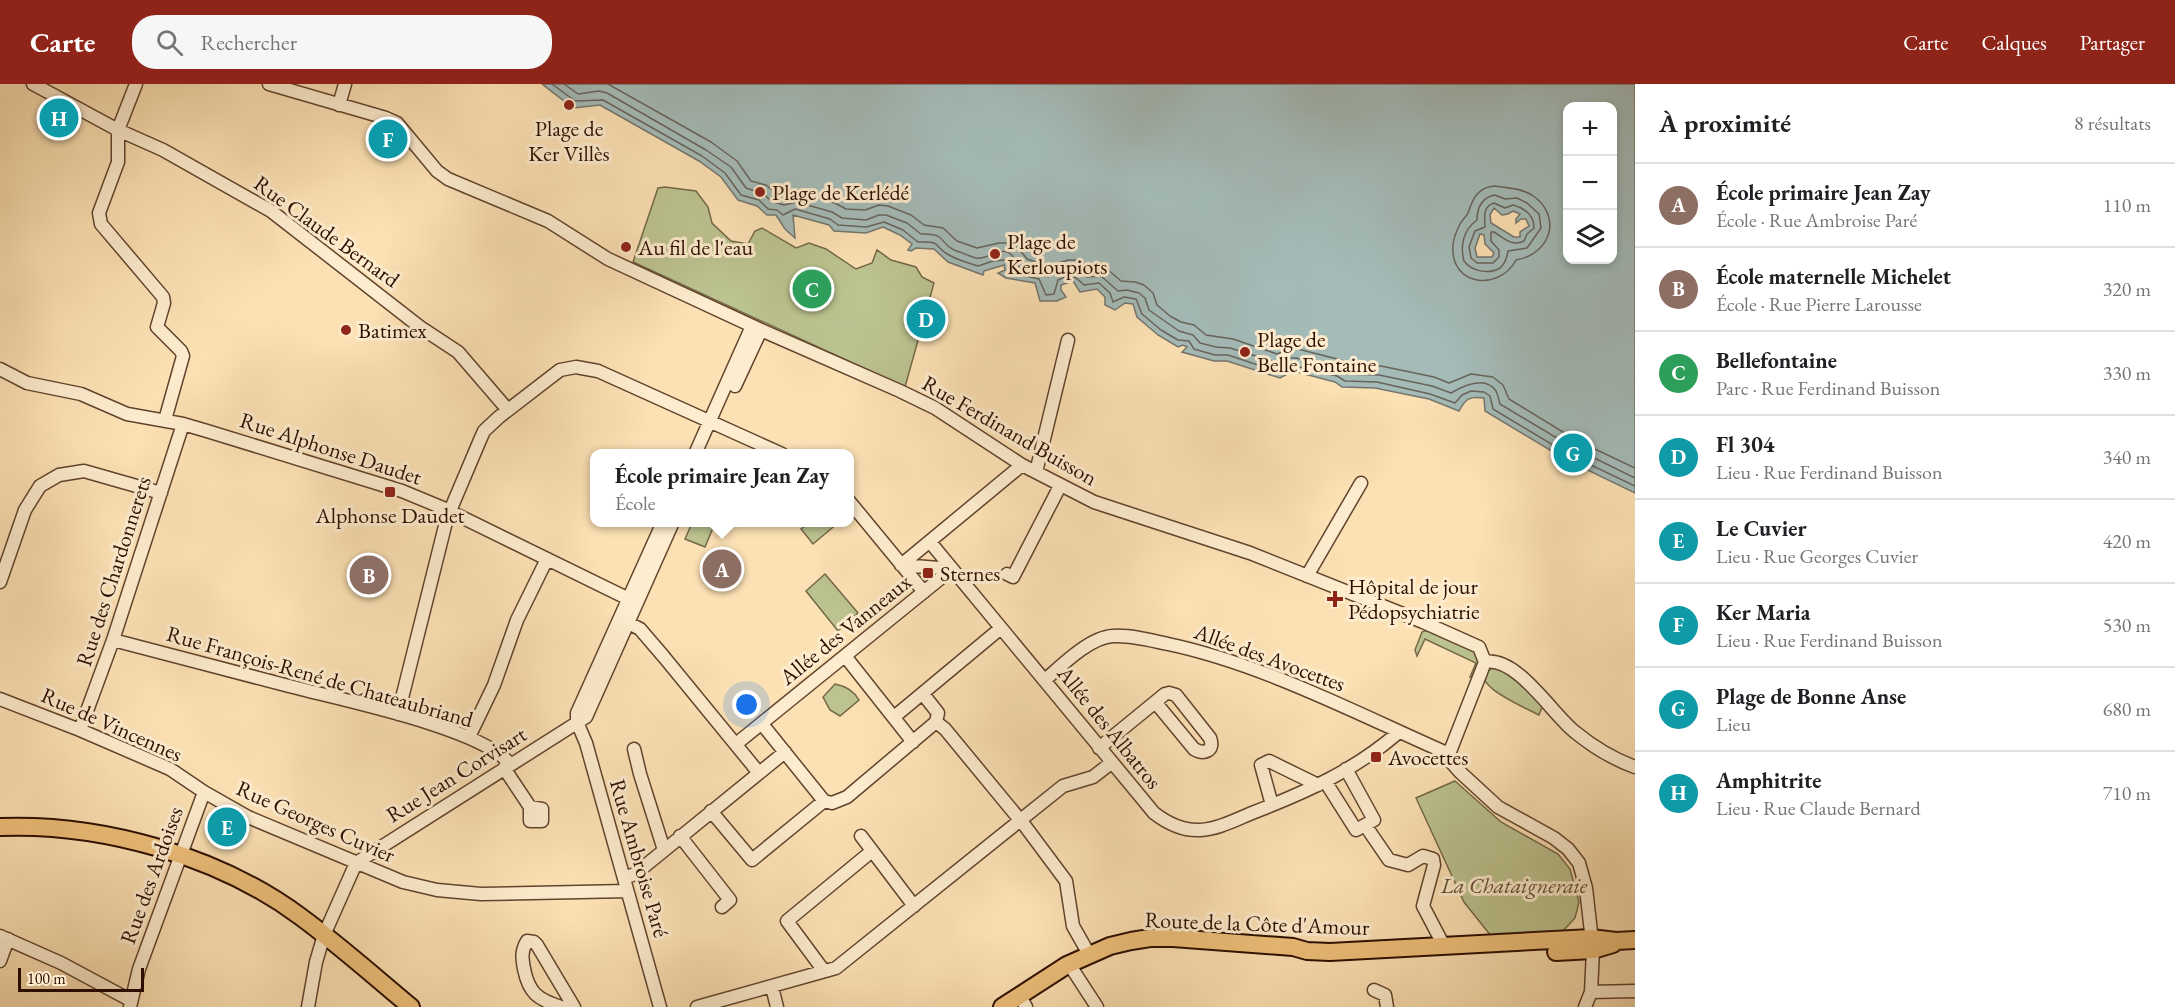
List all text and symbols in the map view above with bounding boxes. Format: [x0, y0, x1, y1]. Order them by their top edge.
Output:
search box [132, 15, 552, 69]
text: Carte [30, 24, 96, 60]
icon: search [153, 26, 186, 59]
text: Rechercher [201, 28, 297, 57]
text: Carte [1903, 29, 1948, 56]
text: Calques [1981, 29, 2047, 56]
text: Partager [2080, 29, 2145, 56]
pin: H [40, 96, 78, 141]
marker: Plage de Ker Villès [562, 98, 576, 112]
map controls [1563, 102, 1617, 264]
button: + [1563, 102, 1617, 156]
text: À proximité [1659, 106, 1791, 140]
text: 8 résultats [2074, 110, 2151, 136]
place label: Plage de Ker Villès [528, 114, 610, 168]
pin: F [368, 116, 408, 162]
button: − [1563, 156, 1617, 210]
street label: Rue Claude Bernard [248, 169, 406, 295]
place label: Plage de Kerlédé [772, 178, 910, 207]
text: École primaire Jean Zay [1716, 178, 1930, 207]
marker: Plage de Kerlédé [753, 185, 767, 199]
text: A [1671, 192, 1686, 218]
text: 110 m [2103, 192, 2151, 218]
text: École · Rue Ambroise Paré [1716, 207, 1917, 233]
button: layers [1563, 210, 1617, 264]
place label: Plage de Kerloupiots [1007, 227, 1107, 281]
place label: Au fil de l'eau [637, 233, 753, 262]
marker: Au fil de l'eau [619, 240, 633, 254]
marker: Plage de Kerloupiots [988, 247, 1002, 261]
text: École maternelle Michelet [1716, 262, 1951, 291]
pin: C [792, 266, 832, 312]
text: B [1672, 276, 1685, 302]
text: 320 m [2103, 276, 2151, 302]
text: École · Rue Pierre Larousse [1716, 291, 1922, 317]
pin: D [906, 296, 946, 342]
place label: Batimex [358, 316, 427, 345]
marker: Batimex [339, 323, 353, 337]
place label: Plage de Belle Fontaine [1257, 325, 1377, 379]
marker: Plage de Belle Fontaine [1238, 345, 1252, 359]
text: Bellefontaine [1716, 346, 1837, 375]
text: C [1671, 360, 1686, 386]
text: 330 m [2103, 360, 2151, 386]
street label: Rue Ferdinand Buisson [917, 369, 1103, 493]
text: Parc · Rue Ferdinand Buisson [1716, 375, 1940, 401]
street label: Rue Alphonse Daudet [236, 405, 425, 492]
pin: G [1554, 430, 1592, 476]
text: Fl 304 [1716, 430, 1774, 459]
text: D [1671, 444, 1686, 470]
text: 340 m [2103, 444, 2151, 470]
popup [590, 449, 854, 527]
text: Lieu · Rue Ferdinand Buisson [1716, 459, 1942, 485]
text: École primaire Jean Zay [615, 461, 829, 490]
street label: Rue des Chardonnerets [69, 472, 158, 670]
marker: Alphonse Daudet [383, 485, 397, 499]
text: École [615, 490, 656, 516]
place label: Alphonse Daudet [314, 501, 465, 530]
text: Le Cuvier [1716, 514, 1807, 543]
text: E [1673, 528, 1684, 554]
text: 420 m [2103, 528, 2151, 554]
text: Lieu · Rue Georges Cuvier [1716, 543, 1918, 569]
pin: A [702, 546, 742, 592]
pin: B [350, 552, 388, 598]
place label: Sternes [940, 559, 1000, 588]
marker: Sternes [921, 566, 935, 580]
street label: Allée des Vanneaux [773, 567, 918, 692]
place label: Hôpital de jour Pédopsychiatrie [1348, 572, 1480, 626]
marker: Hôpital de jour Pédopsychiatrie [1326, 590, 1344, 608]
text: Ker Maria [1716, 598, 1810, 627]
text: F [1673, 612, 1684, 638]
text: 530 m [2103, 612, 2151, 638]
street label: Allée des Avocettes [1189, 616, 1349, 698]
street label: Rue François-René de Chateaubriand [163, 619, 477, 734]
text: Lieu · Rue Ferdinand Buisson [1716, 627, 1942, 653]
street label: Allée des Albatros [1050, 659, 1168, 795]
street label: Rue de Vincennes [37, 680, 187, 769]
text: Plage de Bonne Anse [1716, 682, 1906, 711]
your location [732, 690, 761, 719]
text: G [1671, 696, 1686, 722]
text: 680 m [2103, 696, 2151, 722]
text: Lieu [1716, 711, 1751, 737]
street label: Rue Jean Corvisart [381, 720, 532, 829]
place label: Avocettes [1387, 743, 1468, 772]
marker: Avocettes [1369, 750, 1383, 764]
text: Amphitrite [1716, 766, 1821, 795]
street label: Rue Georges Cuvier [232, 773, 400, 870]
street label: Rue Ambroise Paré [603, 776, 676, 941]
text: H [1670, 780, 1687, 806]
text: 710 m [2103, 780, 2151, 806]
text: Lieu · Rue Claude Bernard [1716, 795, 1921, 821]
street label: Rue des Ardoises [113, 802, 190, 948]
pin: E [208, 804, 246, 850]
park label: La Chataigneraie [1440, 871, 1588, 900]
street label: Route de la Côte d'Amour [1144, 905, 1370, 942]
scale bar [18, 965, 144, 992]
text: 100 m [27, 968, 66, 989]

